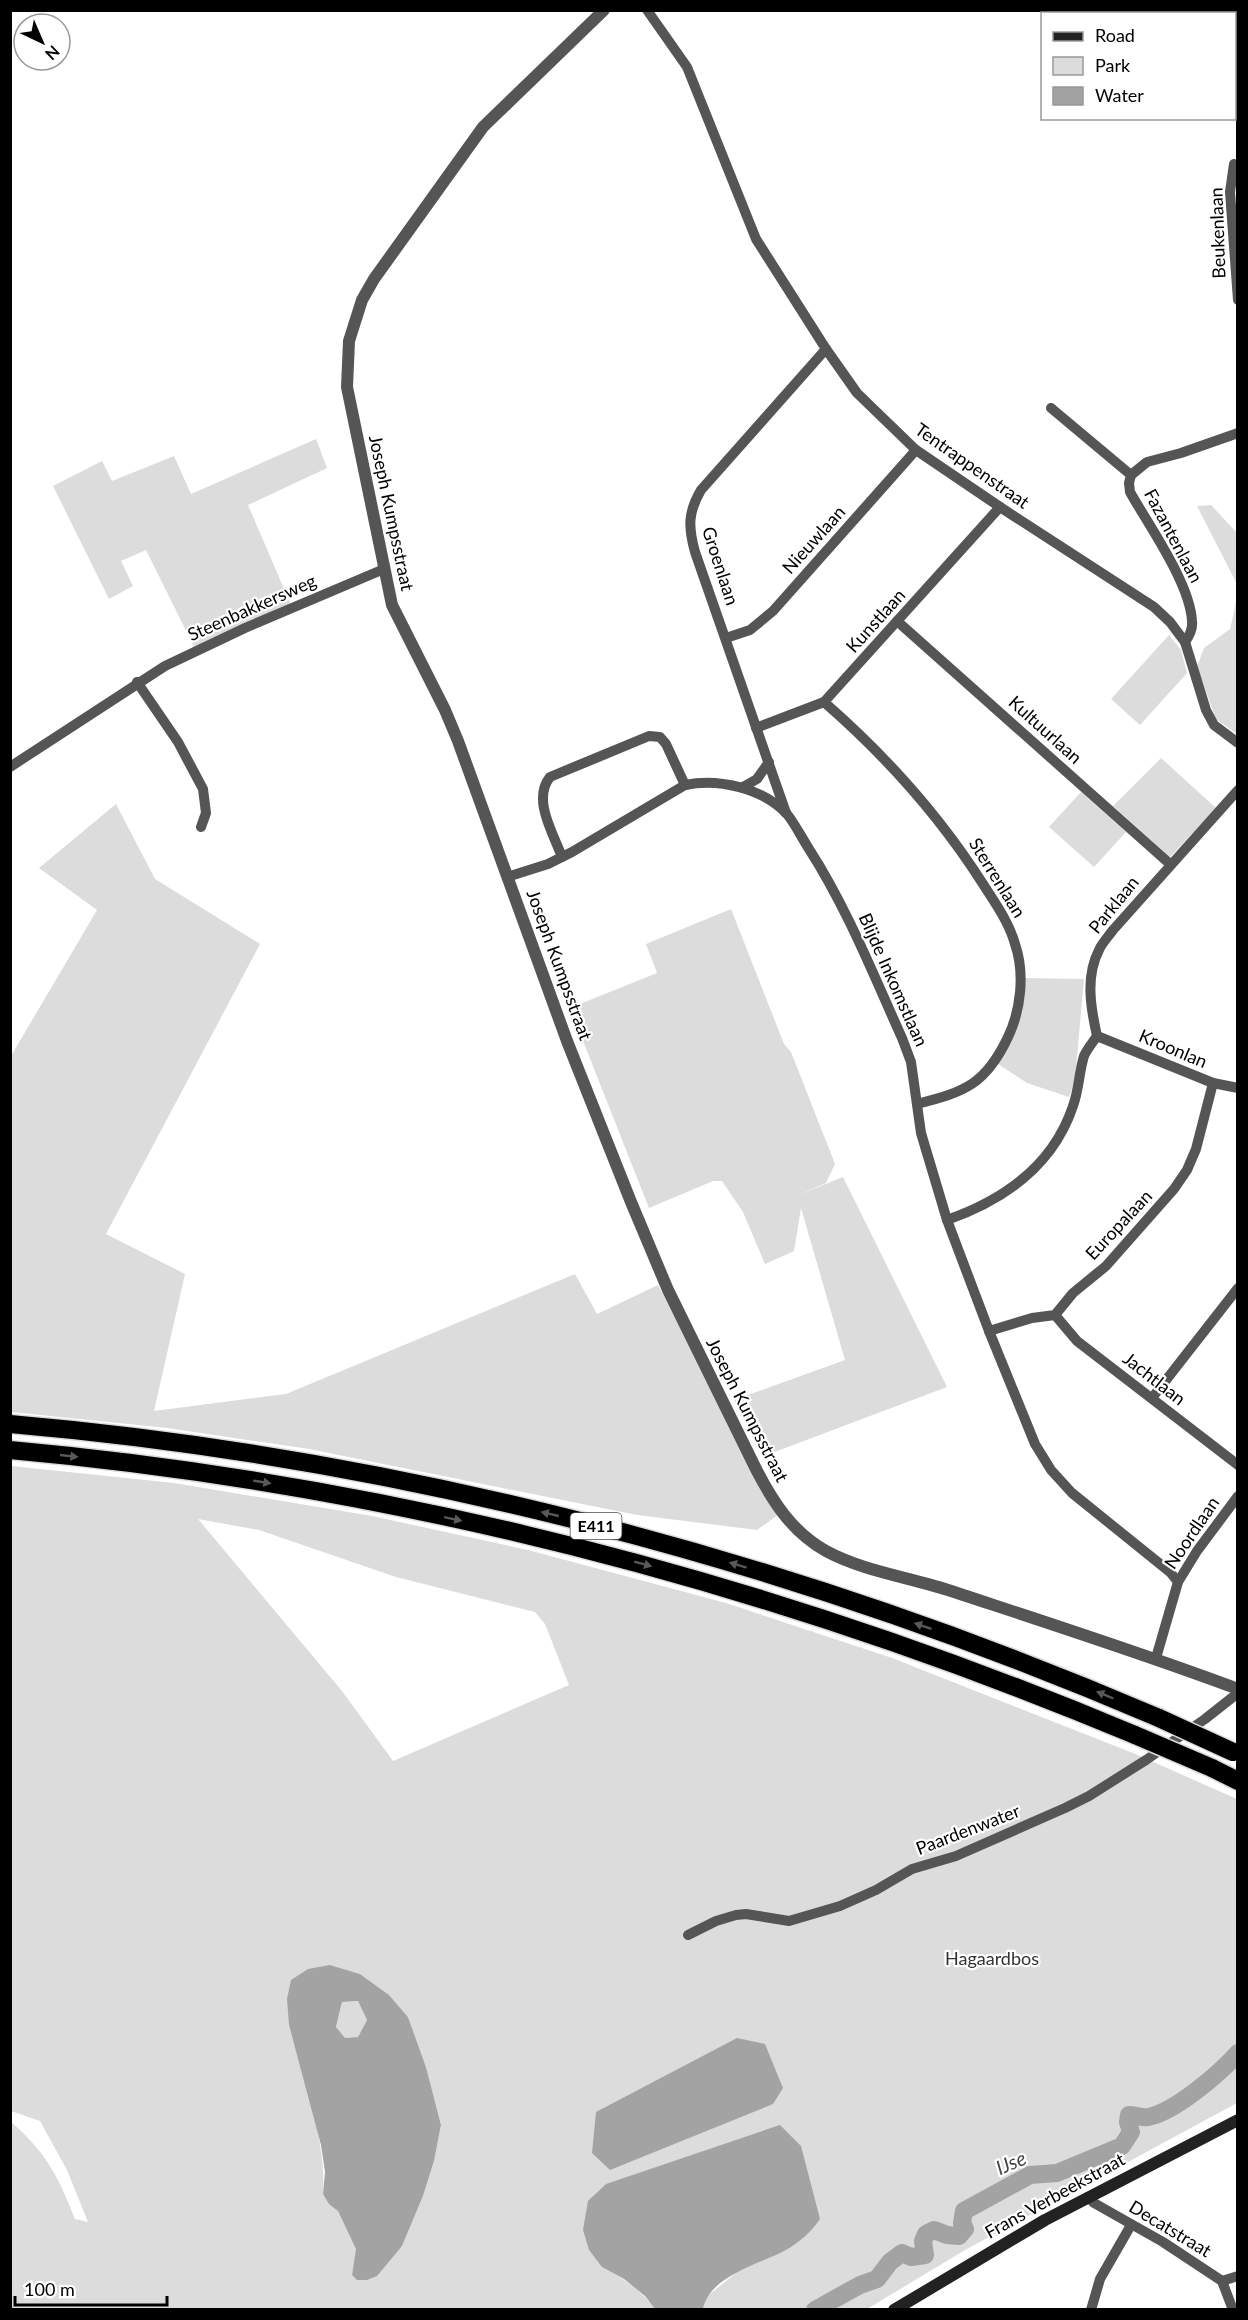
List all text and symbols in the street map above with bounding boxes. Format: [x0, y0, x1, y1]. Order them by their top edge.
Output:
north arrow [12, 12, 72, 72]
legend [1041, 12, 1236, 120]
text: Road [1095, 24, 1135, 46]
text: N [42, 42, 64, 64]
text: Park [1095, 54, 1131, 76]
text: Water [1095, 84, 1144, 106]
street label: Beukenlaan [1204, 187, 1230, 279]
street label: Tentrappenstraat [911, 418, 1034, 513]
street label: Joseph Kumpsstraat [365, 433, 419, 593]
street label: Fazantenlaan [1140, 485, 1208, 586]
street label: Nieuwlaan [777, 501, 849, 578]
street label: Groenlaan [698, 524, 744, 608]
street label: Steenbakkersweg [184, 569, 319, 645]
street label: Kunstlaan [841, 584, 910, 657]
street label: Kultuurlaan [1004, 691, 1087, 768]
street label: Sterrenlaan [965, 834, 1031, 921]
street label: Parklaan [1083, 871, 1143, 937]
street label: Joseph Kumpsstraat [522, 886, 598, 1043]
street label: Blijde Inkomstlaan [855, 910, 933, 1050]
street label: Kroonlan [1136, 1024, 1211, 1072]
street label: Europalaan [1080, 1185, 1156, 1264]
street label: Joseph Kumpsstraat [702, 1334, 794, 1486]
street label: Jachtlaan [1119, 1347, 1190, 1409]
one-way arrow [59, 1451, 78, 1461]
one-way arrow [253, 1478, 272, 1487]
street label: Noordlaan [1159, 1492, 1223, 1573]
one-way arrow [540, 1509, 559, 1518]
road number: E411 [570, 1513, 622, 1539]
one-way arrow [444, 1514, 463, 1524]
one-way arrow [634, 1560, 652, 1570]
one-way arrow [729, 1560, 747, 1570]
one-way arrow [914, 1620, 932, 1630]
one-way arrow [1096, 1690, 1114, 1700]
street label: Paardenwater [913, 1799, 1023, 1859]
park label: Hagaardbos [945, 1947, 1039, 1969]
water label: IJse [992, 2145, 1029, 2179]
street label: Frans Verbeekstraat [981, 2147, 1129, 2243]
street label: Decatstraat [1125, 2195, 1216, 2262]
scale bar [15, 2269, 166, 2307]
text: 100 m [24, 2278, 75, 2300]

